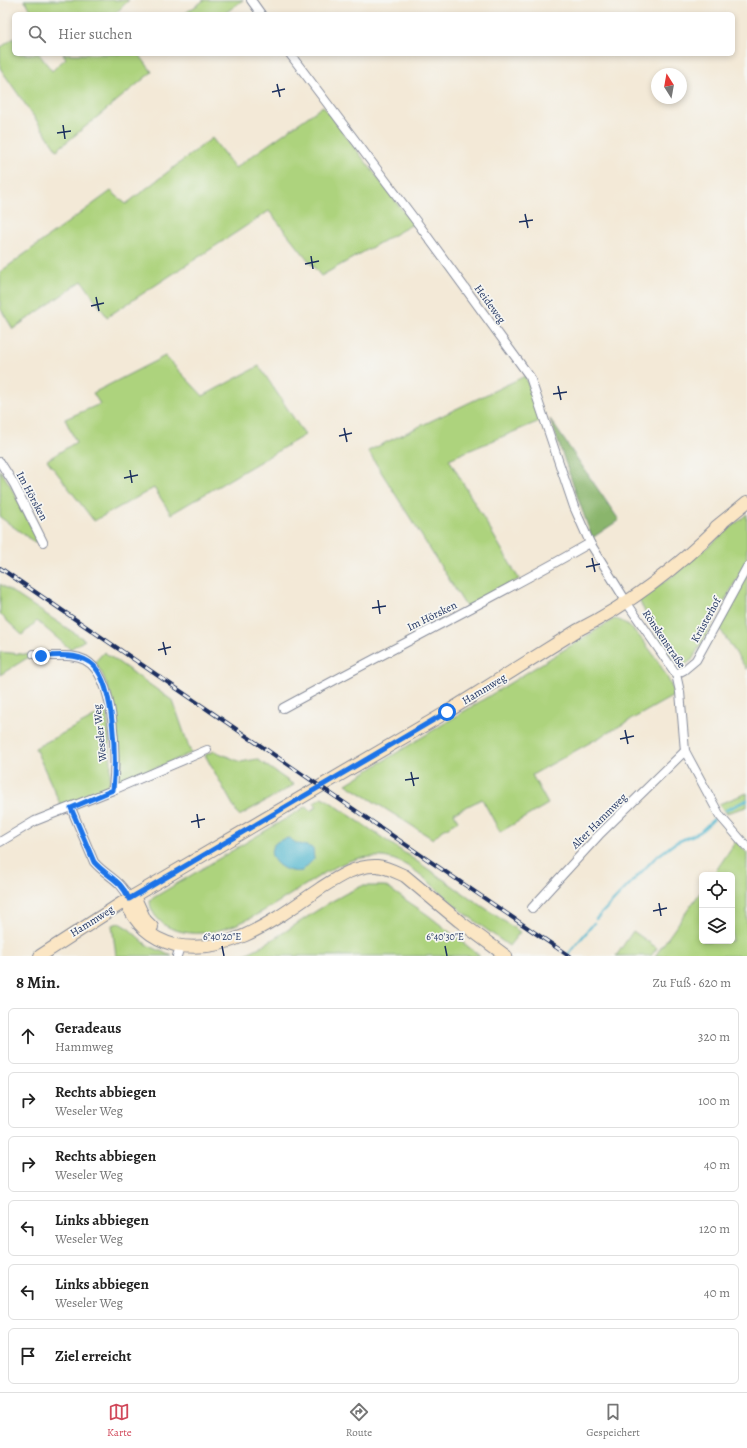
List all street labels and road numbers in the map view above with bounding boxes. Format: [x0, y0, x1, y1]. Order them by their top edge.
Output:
street label: Heideweg [471, 281, 510, 327]
street label: Im Hörsken [13, 469, 51, 523]
street label: Krüsterhof [688, 594, 725, 645]
street label: Im Hörsken [405, 598, 459, 634]
street label: Rönskenstraße [639, 607, 689, 671]
street label: Hammweg [459, 670, 509, 708]
street label: Weseler Weg [89, 703, 111, 763]
street label: Alter Hammweg [567, 790, 630, 853]
street label: Hammweg [67, 901, 117, 940]

